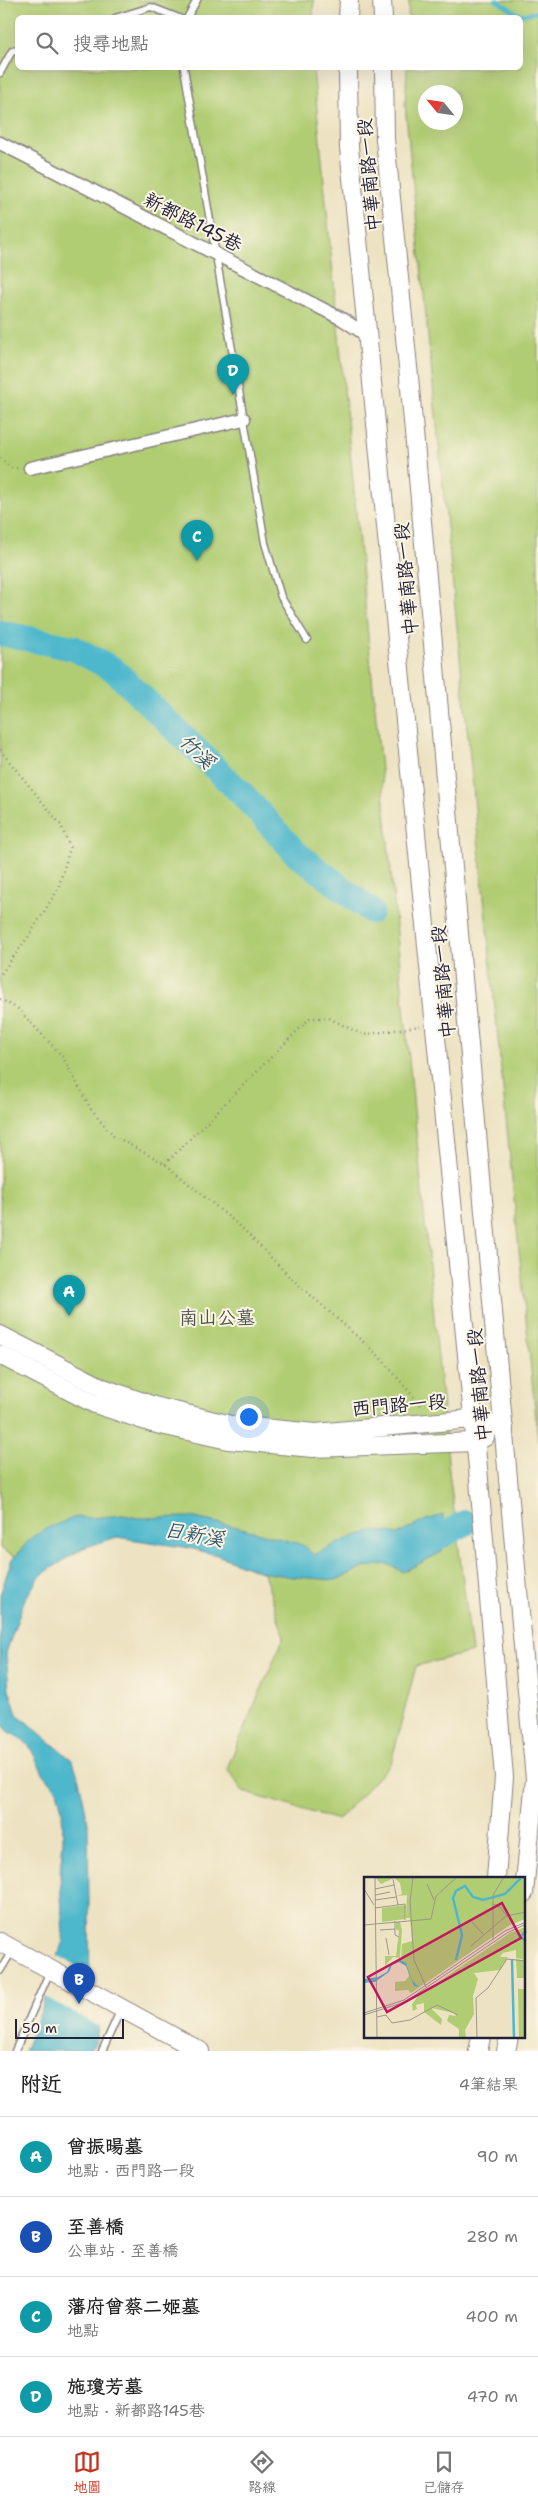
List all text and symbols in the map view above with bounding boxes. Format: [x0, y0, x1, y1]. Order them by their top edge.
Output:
search box [15, 15, 523, 70]
icon: search [33, 29, 61, 57]
text: 搜尋地點 [73, 31, 149, 56]
north arrow [418, 85, 463, 130]
street label: 中華南路一段 [352, 117, 386, 233]
street label: 新都路145巷 [139, 186, 247, 258]
pin: D [217, 354, 249, 395]
pin: C [181, 520, 213, 561]
street label: 中華南路一段 [389, 521, 423, 637]
water label: 竹溪 [174, 728, 221, 775]
street label: 中華南路一段 [426, 924, 460, 1040]
pin: A [53, 1275, 85, 1316]
park label: 南山公墓 [179, 1305, 255, 1330]
street label: 中華南路一段 [462, 1327, 496, 1443]
street label: 西門路一段 [351, 1388, 447, 1422]
your location [236, 1404, 262, 1430]
water label: 日新溪 [162, 1516, 227, 1552]
inset map [364, 1877, 526, 2038]
pin: B [63, 1963, 95, 2004]
scale bar [15, 2016, 124, 2039]
text: 50 m [22, 2019, 57, 2037]
text: 附近 [20, 2070, 62, 2098]
text: 4筆結果 [459, 2074, 518, 2095]
text: 曾振暘墓 [67, 2134, 143, 2159]
text: A [30, 2146, 42, 2167]
text: 90 m [477, 2146, 518, 2167]
text: 地點 · 西門路一段 [67, 2160, 194, 2181]
text: 至善橋 [67, 2214, 124, 2239]
text: B [31, 2226, 41, 2247]
text: 280 m [466, 2226, 518, 2247]
text: 公車站 · 至善橋 [67, 2240, 178, 2261]
text: 藩府曾蔡二姬墓 [67, 2294, 200, 2319]
text: C [31, 2306, 41, 2327]
text: 400 m [465, 2306, 518, 2327]
text: 地點 [67, 2320, 99, 2341]
text: 施瓊芳墓 [67, 2374, 143, 2399]
text: D [30, 2386, 42, 2407]
text: 470 m [467, 2386, 518, 2407]
text: 地點 · 新都路145巷 [67, 2400, 205, 2421]
tab: 地圖 [73, 2448, 101, 2496]
tab: 路線 [248, 2448, 276, 2496]
tab: 已儲存 [423, 2448, 465, 2496]

